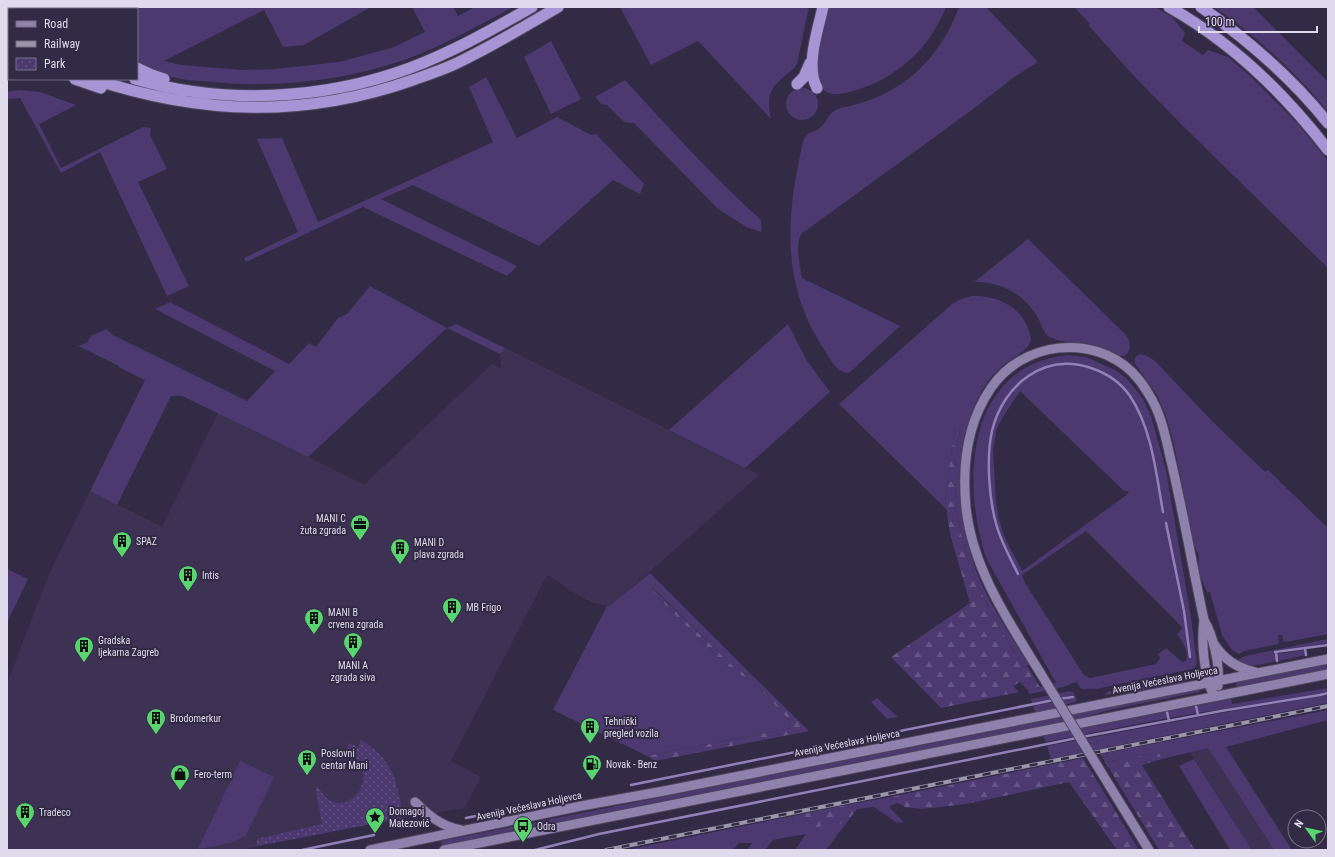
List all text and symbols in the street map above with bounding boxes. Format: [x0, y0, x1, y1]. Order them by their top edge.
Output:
legend [8, 8, 138, 80]
scale bar [1199, 8, 1317, 34]
text: 100 m [1205, 15, 1235, 29]
text: Road [44, 17, 68, 31]
text: Railway [44, 37, 80, 51]
text: Park [44, 57, 66, 71]
place label: MANI C žuta zgrada [300, 513, 346, 536]
office icon: MANI C žuta zgrada [349, 513, 371, 541]
building icon: SPAZ [111, 530, 133, 558]
place label: SPAZ [136, 536, 157, 547]
building icon: MANI D plava zgrada [389, 537, 411, 565]
place label: MANI D plava zgrada [414, 537, 464, 560]
building icon: Intis [177, 564, 199, 592]
place label: Intis [202, 570, 220, 581]
building icon: MB Frigo [441, 596, 463, 624]
place label: MB Frigo [466, 602, 501, 613]
building icon: MANI B crvena zgrada [303, 607, 325, 635]
place label: MANI B crvena zgrada [328, 607, 383, 630]
building icon: MANI A zgrada siva [342, 631, 364, 659]
building icon: Gradska ljekarna Zagreb [73, 635, 95, 663]
place label: Gradska ljekarna Zagreb [98, 635, 159, 658]
place label: MANI A zgrada siva [331, 660, 376, 683]
street label: Avenija Većeslava Holjevca [1111, 664, 1219, 696]
building icon: Brodomerkur [145, 707, 167, 735]
place label: Brodomerkur [170, 713, 221, 724]
building icon: Tehnički pregled vozila [579, 716, 601, 744]
place label: Tehnički pregled vozila [604, 716, 659, 739]
street label: Avenija Većeslava Holjevca [793, 727, 901, 759]
building icon: Poslovni centar Mani [296, 748, 318, 776]
place label: Poslovni centar Mani [321, 748, 368, 771]
fuel station icon: Novak - Benz [581, 753, 603, 781]
place label: Novak - Benz [606, 759, 657, 770]
shop icon: Fero-term [169, 763, 191, 791]
place label: Fero-term [194, 769, 232, 780]
street label: Avenija Većeslava Holjevca [475, 789, 583, 823]
building icon: Tradeco [14, 801, 36, 829]
place icon: Domagoj Matezović [364, 806, 386, 834]
place label: Domagoj Matezović [389, 806, 430, 829]
place label: Tradeco [39, 807, 71, 818]
north arrow [1287, 809, 1327, 849]
bus stop icon: Odra [512, 815, 534, 843]
text: N [1292, 817, 1306, 830]
place label: Odra [537, 821, 556, 832]

